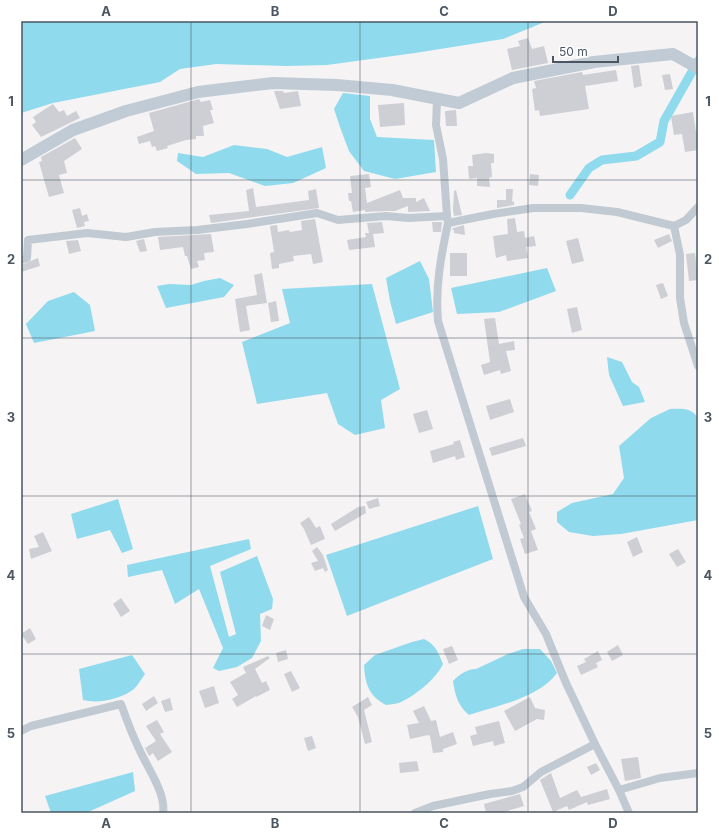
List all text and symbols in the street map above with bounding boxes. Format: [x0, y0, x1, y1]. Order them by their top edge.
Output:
text: A [101, 3, 111, 19]
text: B [271, 3, 280, 19]
text: C [439, 3, 449, 19]
text: D [608, 3, 618, 19]
scale bar [553, 38, 618, 64]
text: 50 m [559, 44, 588, 59]
text: 1 [8, 93, 14, 109]
text: 1 [705, 93, 711, 109]
text: 2 [7, 251, 15, 267]
text: 2 [704, 251, 712, 267]
text: 3 [7, 409, 15, 425]
text: 3 [704, 409, 712, 425]
text: 4 [7, 567, 16, 583]
text: 4 [704, 567, 713, 583]
text: 5 [7, 725, 15, 741]
text: 5 [704, 725, 712, 741]
text: A [101, 815, 111, 831]
text: B [271, 815, 280, 831]
text: C [439, 815, 449, 831]
text: D [608, 815, 618, 831]

